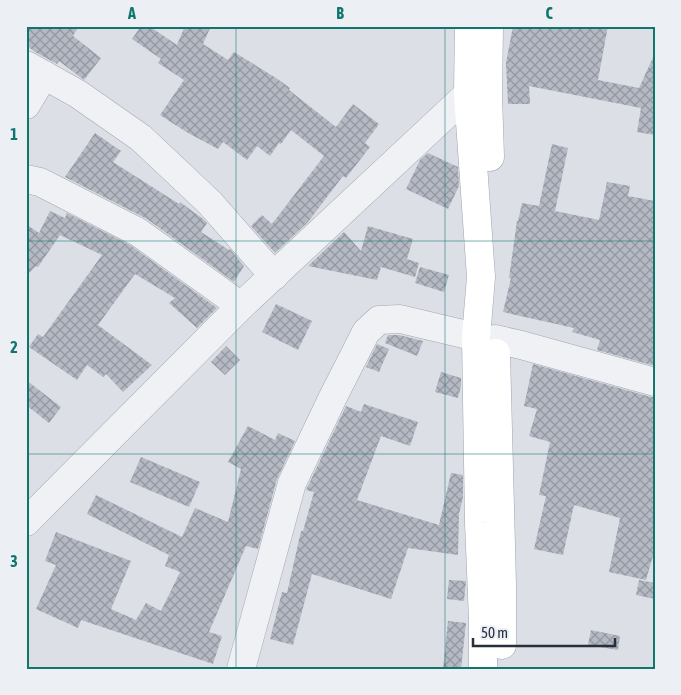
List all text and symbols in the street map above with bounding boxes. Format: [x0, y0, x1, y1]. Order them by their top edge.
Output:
text: A [127, 4, 136, 22]
text: B [336, 4, 344, 22]
text: C [545, 4, 553, 22]
text: 1 [10, 125, 18, 143]
text: 2 [10, 338, 18, 356]
text: 3 [10, 552, 18, 570]
scale bar [473, 615, 616, 647]
text: 50 m [481, 624, 508, 641]

